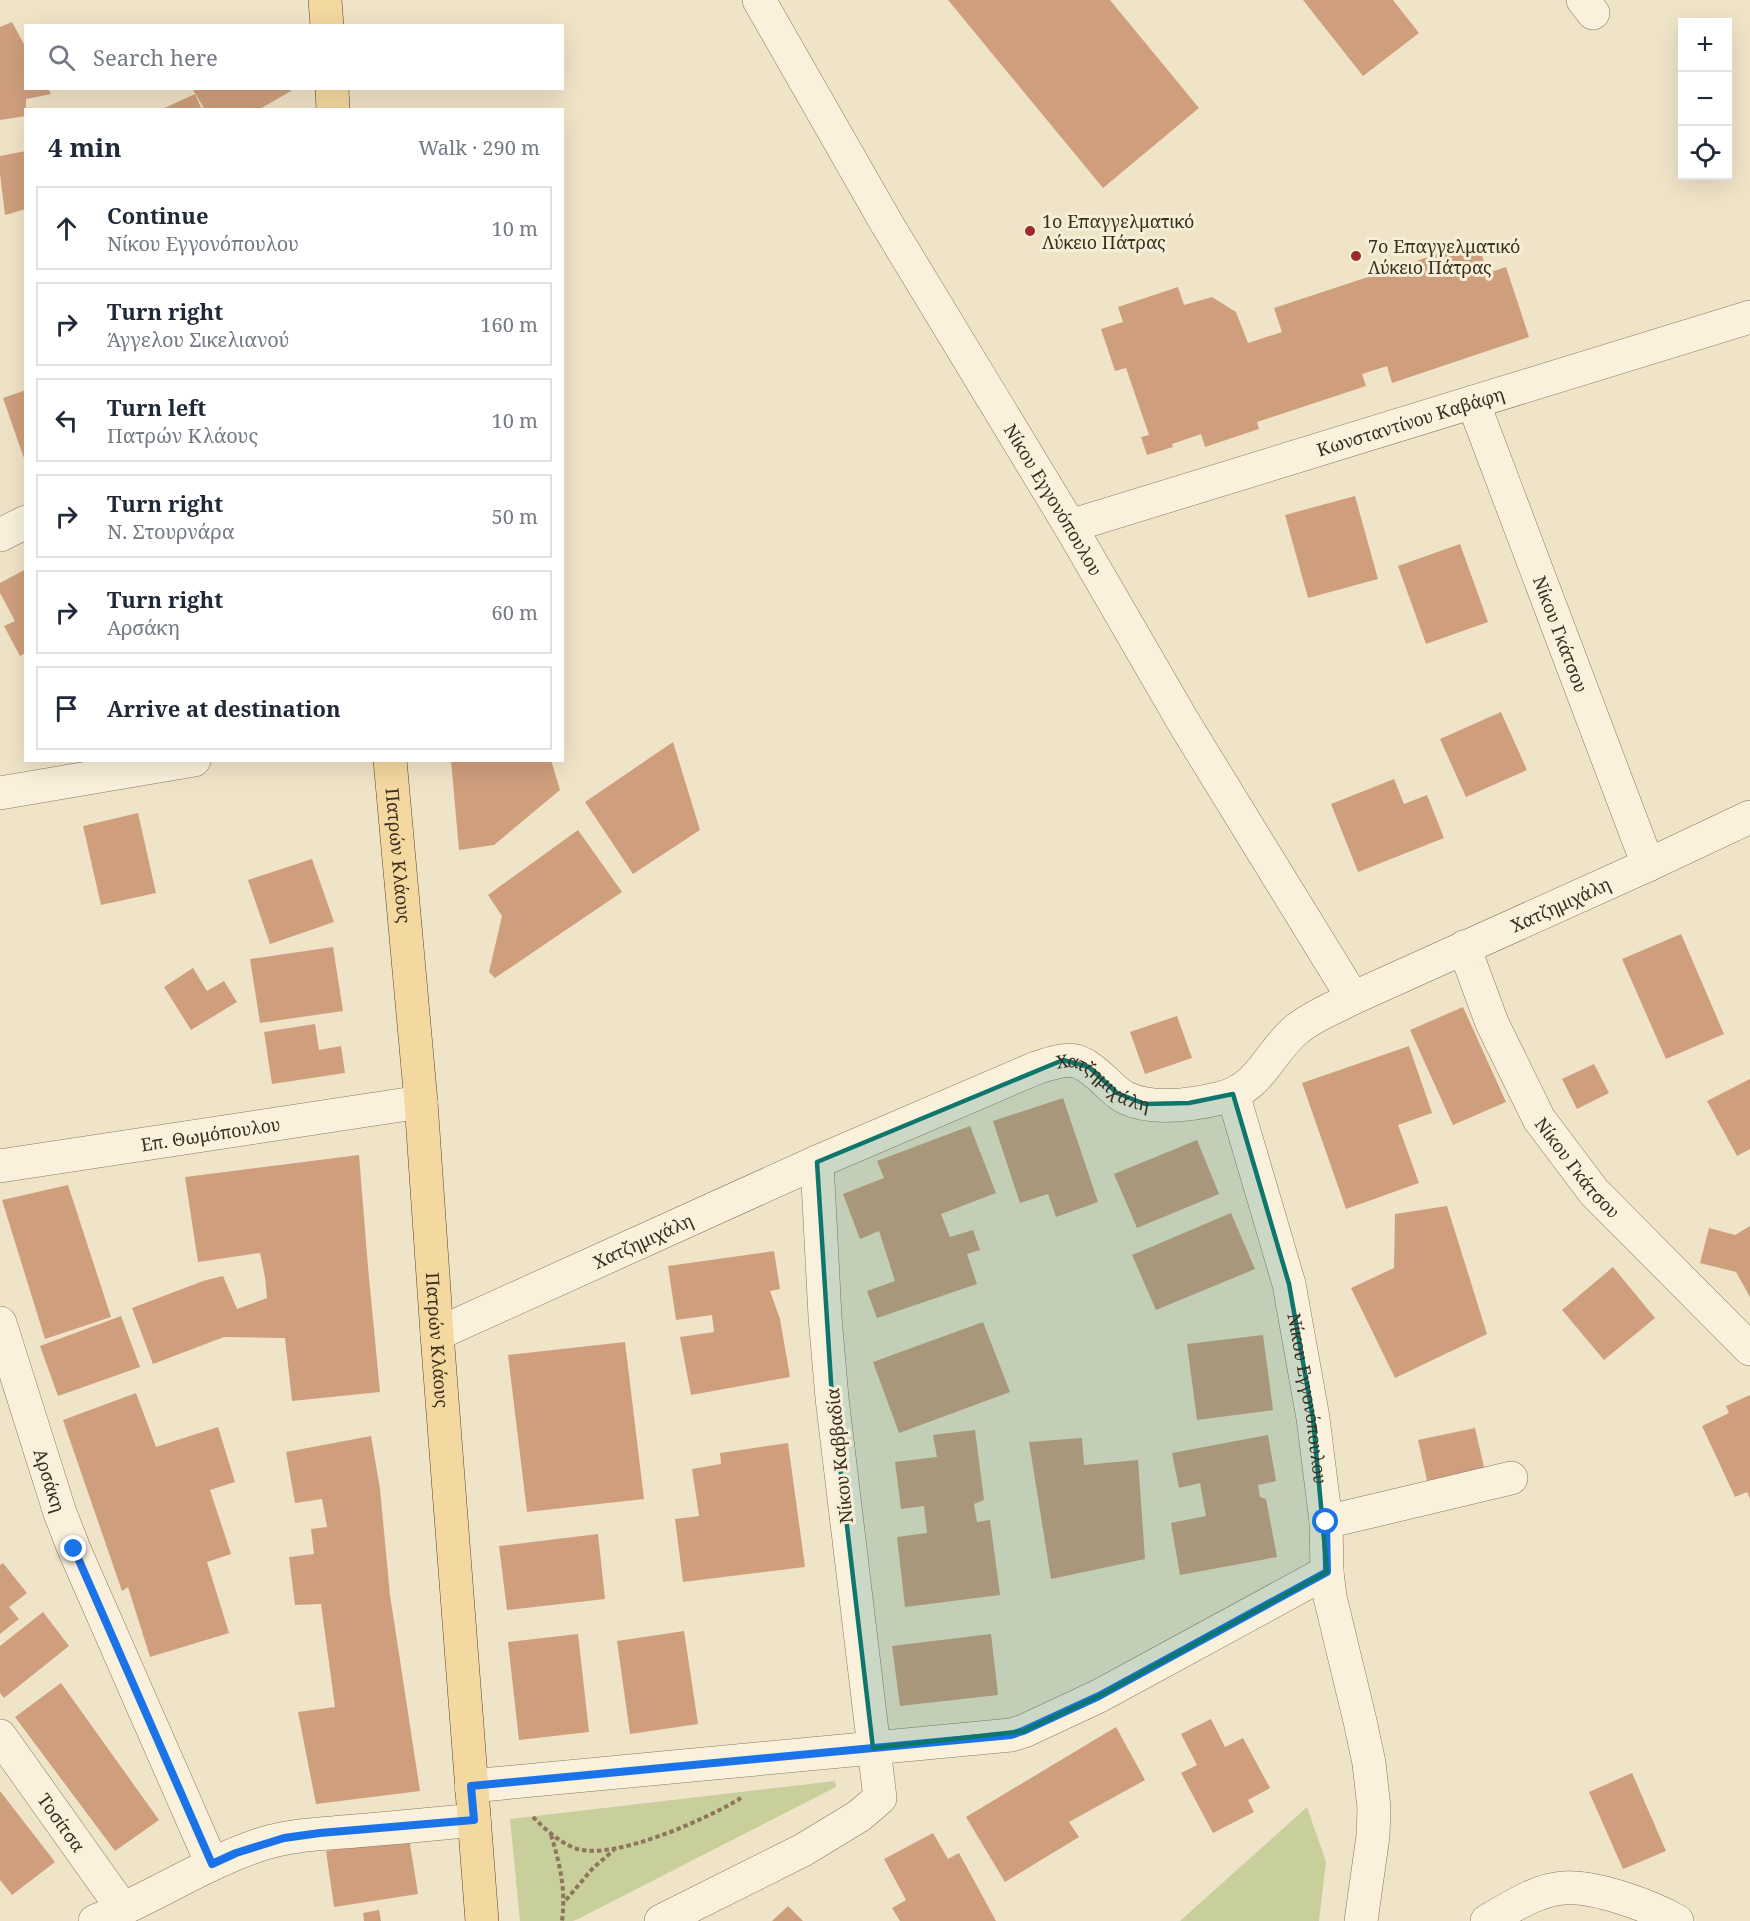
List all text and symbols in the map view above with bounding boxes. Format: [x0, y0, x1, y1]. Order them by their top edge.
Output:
map controls [1678, 18, 1732, 180]
button: + [1678, 18, 1732, 72]
search box [24, 24, 564, 90]
icon: search [45, 41, 78, 74]
text: Search here [93, 42, 218, 72]
button: − [1678, 72, 1732, 126]
button: locate [1678, 126, 1732, 180]
text: 4 min [48, 129, 122, 165]
text: Walk · 290 m [418, 134, 540, 161]
text: Continue [107, 200, 209, 230]
place label: 1o Επαγγελματικό Λύκειο Πάτρας [1042, 209, 1194, 254]
icon: ahead [50, 212, 83, 245]
text: 10 m [492, 215, 538, 242]
marker: 1o Επαγγελματικό Λύκειο Πάτρας [1023, 224, 1037, 238]
text: Νίκου Εγγονόπουλου [107, 230, 299, 257]
place label: 7ο Επαγγελματικό Λύκειο Πάτρας [1368, 234, 1520, 279]
marker: 7ο Επαγγελματικό Λύκειο Πάτρας [1349, 249, 1363, 263]
text: Turn right [107, 296, 223, 326]
icon: right [50, 308, 83, 341]
text: 160 m [480, 311, 538, 338]
text: Άγγελου Σικελιανού [107, 326, 289, 353]
street label: Κωνσταντίνου Καβάφη [1314, 381, 1507, 462]
text: Turn left [107, 392, 206, 422]
icon: left [50, 404, 83, 437]
text: 10 m [492, 407, 538, 434]
street label: Νίκου Εγγονόπουλου [999, 419, 1108, 580]
text: Πατρών Κλάους [107, 422, 258, 449]
text: Turn right [107, 488, 223, 518]
icon: right [50, 500, 83, 533]
text: 50 m [492, 503, 538, 530]
text: N. Στουρνάρα [107, 518, 234, 545]
street label: Νίκου Γκάτσου [1528, 572, 1594, 696]
text: Turn right [107, 584, 223, 614]
icon: right [50, 596, 83, 629]
text: 60 m [492, 599, 538, 626]
text: Αρσάκη [107, 614, 180, 641]
icon: arrive [50, 692, 83, 725]
text: Arrive at destination [107, 693, 341, 723]
street label: Πατρών Κλάους [381, 787, 417, 925]
street label: Χατζημιχάλη [1507, 871, 1614, 937]
street label: Χατζημιχάλη [1054, 1048, 1152, 1117]
street label: Επ. Θωμόπουλου [139, 1112, 282, 1156]
street label: Νίκου Γκάτσου [1530, 1112, 1625, 1223]
street label: Χατζημιχάλη [589, 1208, 697, 1274]
street label: Πατρών Κλάους [421, 1271, 455, 1409]
street label: Νίκου Εγγονόπουλου [1282, 1311, 1333, 1485]
street label: Νίκου Καββαδία [820, 1387, 858, 1525]
street label: Αρσάκη [28, 1445, 71, 1515]
route start [1312, 1508, 1338, 1534]
route end [60, 1535, 86, 1561]
street label: Τοσίτσα [32, 1788, 91, 1857]

